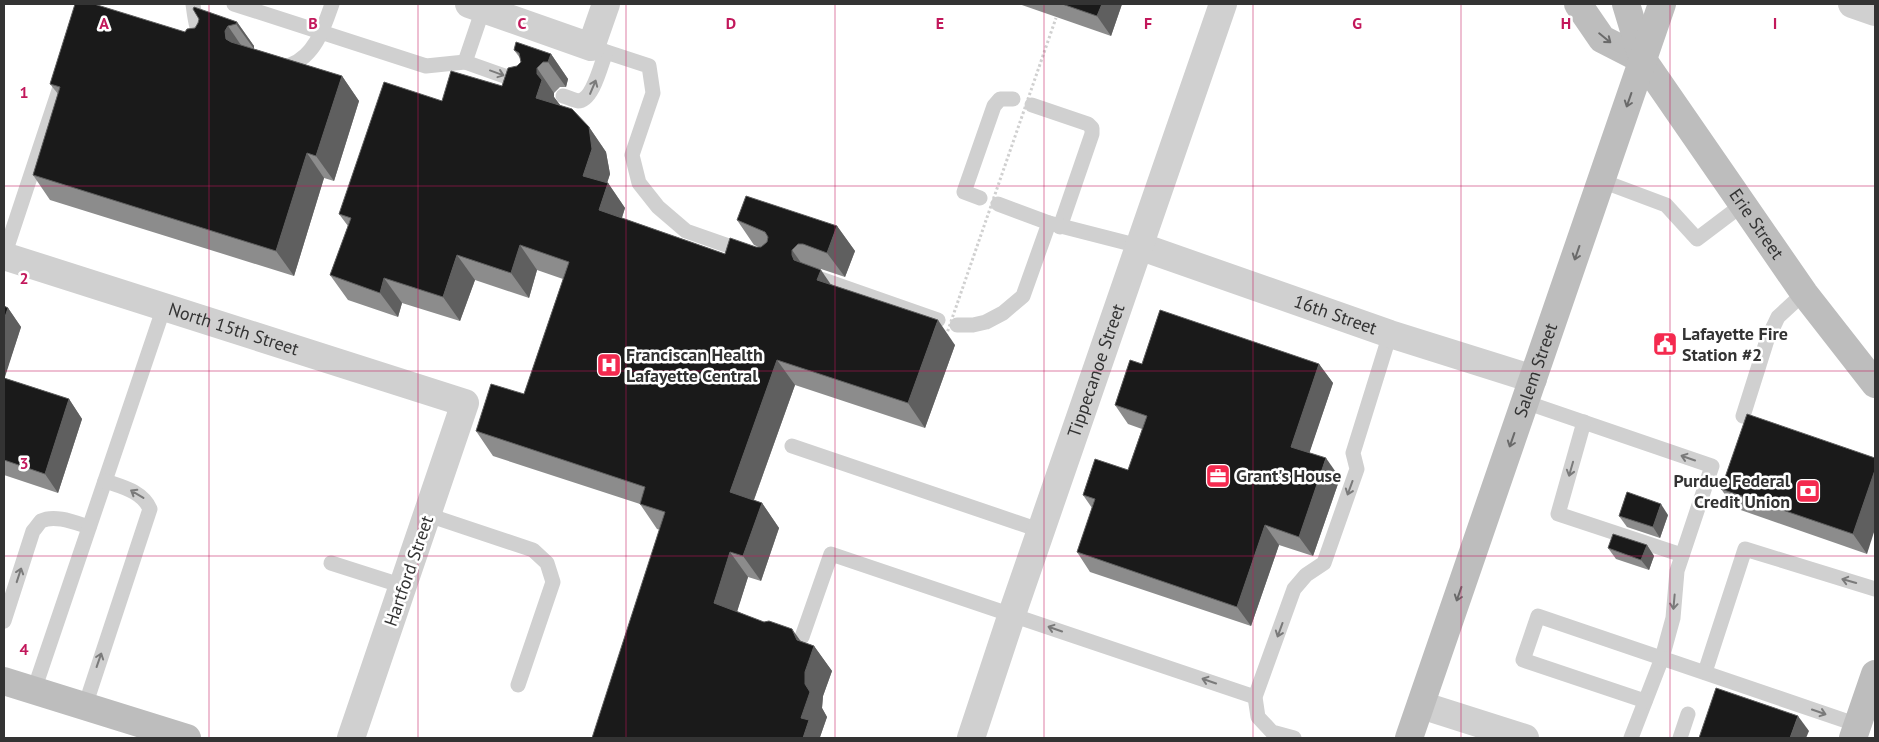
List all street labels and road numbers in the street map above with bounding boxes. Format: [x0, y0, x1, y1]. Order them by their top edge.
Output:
street label: Erie Street [1724, 184, 1789, 264]
street label: 16th Street [1291, 289, 1380, 339]
street label: North 15th Street [166, 297, 302, 360]
street label: Tippecanoe Street [1062, 301, 1129, 440]
street label: Salem Street [1508, 320, 1562, 420]
street label: Hartford Street [379, 512, 438, 629]

